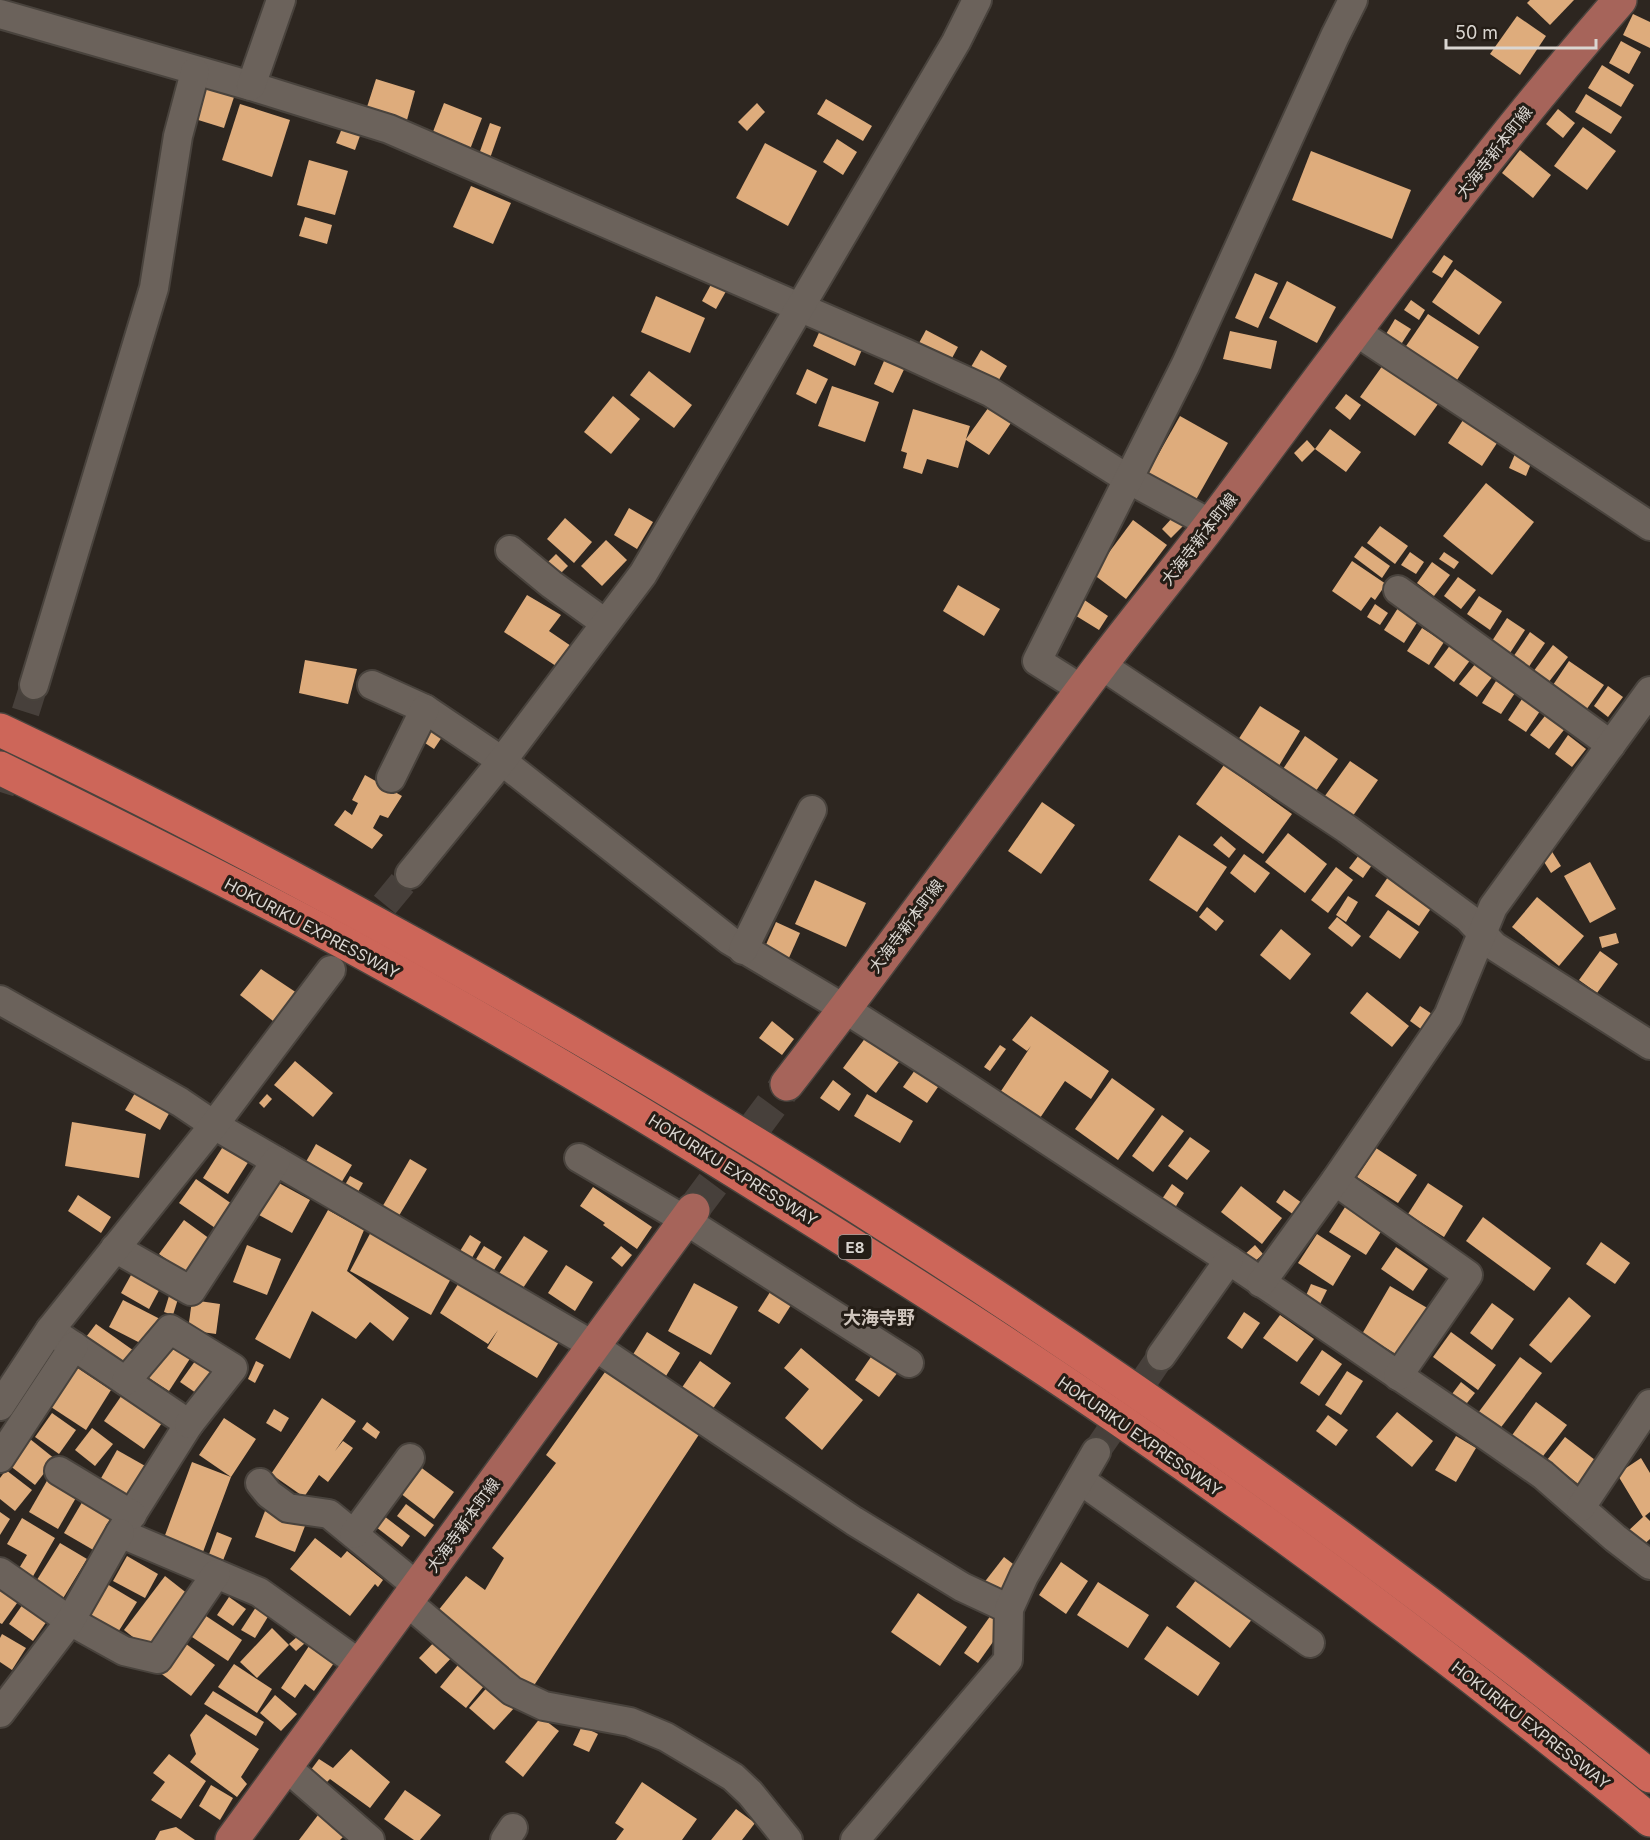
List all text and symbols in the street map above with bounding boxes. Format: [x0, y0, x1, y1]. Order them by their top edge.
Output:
scale bar [1446, 12, 1596, 50]
text: 50 m [1455, 22, 1498, 43]
street label: 大海寺新本町線 [1452, 102, 1536, 202]
street label: 大海寺新本町線 [1157, 489, 1241, 589]
street label: HOKURIKU EXPRESSWAY [221, 873, 403, 983]
street label: 大海寺新本町線 [864, 875, 948, 977]
street label: HOKURIKU EXPRESSWAY [645, 1110, 821, 1230]
road number: E8 [838, 1235, 872, 1259]
district label: 大海寺野 [843, 1307, 915, 1328]
street label: HOKURIKU EXPRESSWAY [1054, 1372, 1226, 1500]
street label: 大海寺新本町線 [422, 1474, 504, 1576]
street label: HOKURIKU EXPRESSWAY [1448, 1657, 1614, 1793]

